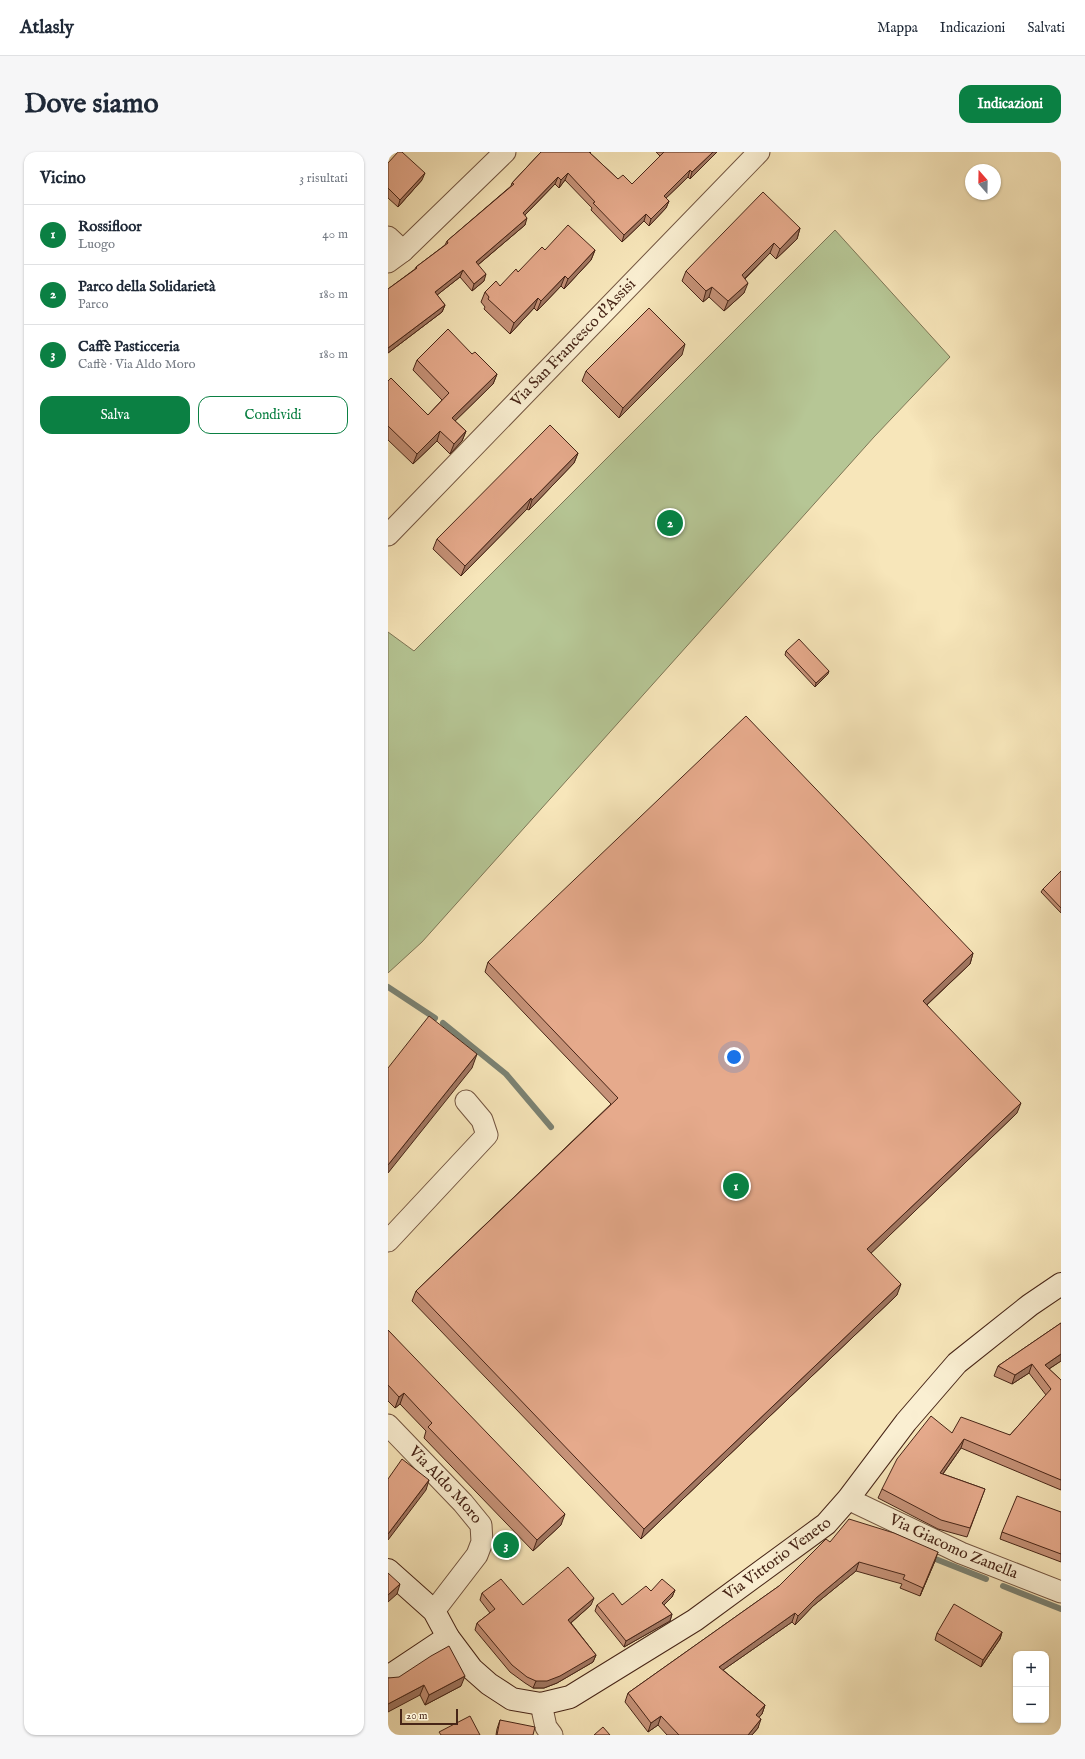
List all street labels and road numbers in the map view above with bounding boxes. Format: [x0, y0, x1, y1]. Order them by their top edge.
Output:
street label: Via San Francesco d'Assisi [506, 275, 640, 412]
street label: Via Aldo Moro [403, 1442, 486, 1528]
street label: Via Giacomo Zanella [885, 1510, 1021, 1584]
street label: Via Vittorio Veneto [719, 1514, 837, 1606]

